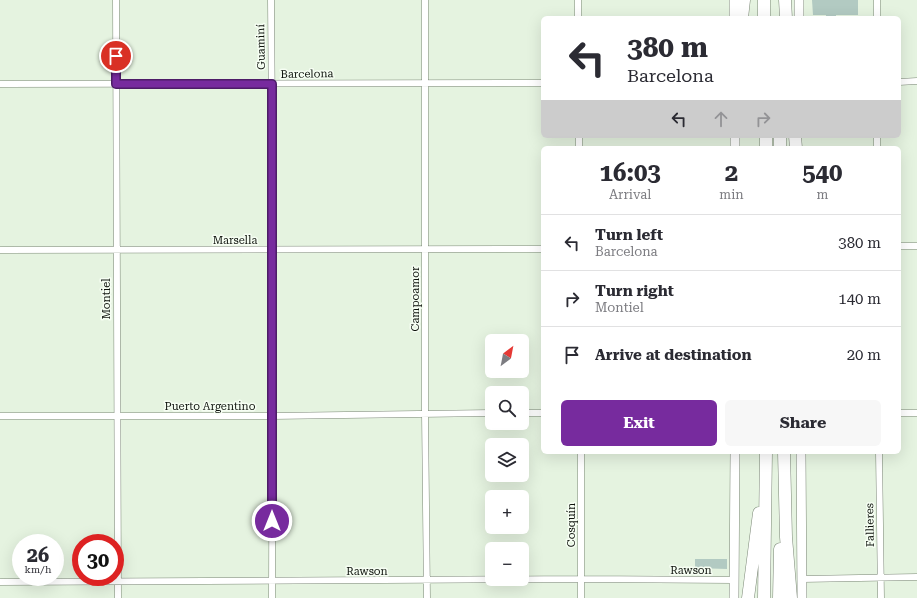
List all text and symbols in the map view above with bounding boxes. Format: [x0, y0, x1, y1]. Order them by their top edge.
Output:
street label: Guaminí [254, 24, 268, 70]
text: 380 m [627, 31, 708, 64]
icon: left [561, 32, 613, 84]
pin [99, 39, 133, 73]
icon: arrive [105, 45, 127, 67]
text: Barcelona [627, 65, 714, 86]
street label: Barcelona [280, 67, 334, 81]
icon: left [668, 108, 690, 130]
icon: ahead [710, 108, 732, 130]
icon: right [752, 108, 774, 130]
text: 16:03 [600, 159, 661, 187]
text: 2 [725, 159, 738, 187]
text: 540 [802, 159, 843, 187]
text: Arrival [609, 187, 651, 202]
text: min [719, 187, 744, 202]
text: m [816, 187, 828, 202]
text: Turn left [595, 226, 663, 244]
icon: left [561, 232, 583, 254]
street label: Marsella [213, 234, 257, 247]
text: 380 m [838, 234, 881, 252]
text: Barcelona [595, 244, 658, 259]
street label: Campoamor [409, 266, 422, 332]
street label: Montiel [100, 278, 113, 320]
text: Turn right [595, 282, 674, 300]
icon: right [561, 288, 583, 310]
text: 140 m [838, 290, 881, 308]
text: Montiel [595, 300, 644, 315]
north arrow [485, 334, 529, 378]
map controls [485, 334, 529, 586]
icon: arrive [561, 344, 583, 366]
text: Arrive at destination [595, 346, 751, 364]
text: 20 m [847, 346, 881, 364]
button: search [485, 386, 529, 430]
street label: Puerto Argentino [165, 400, 256, 413]
button: Exit [561, 400, 717, 446]
button: Share [725, 400, 881, 446]
button: layers [485, 438, 529, 482]
button: + [485, 490, 529, 534]
position arrow [251, 500, 293, 542]
street label: Cosquín [565, 503, 578, 547]
street label: Fallieres [863, 503, 877, 547]
speed limit sign: 30 [72, 534, 124, 586]
button: − [485, 542, 529, 586]
text: 26 [27, 543, 49, 567]
text: km/h [25, 564, 51, 575]
street label: Rawson [670, 564, 712, 577]
street label: Rawson [346, 565, 388, 578]

